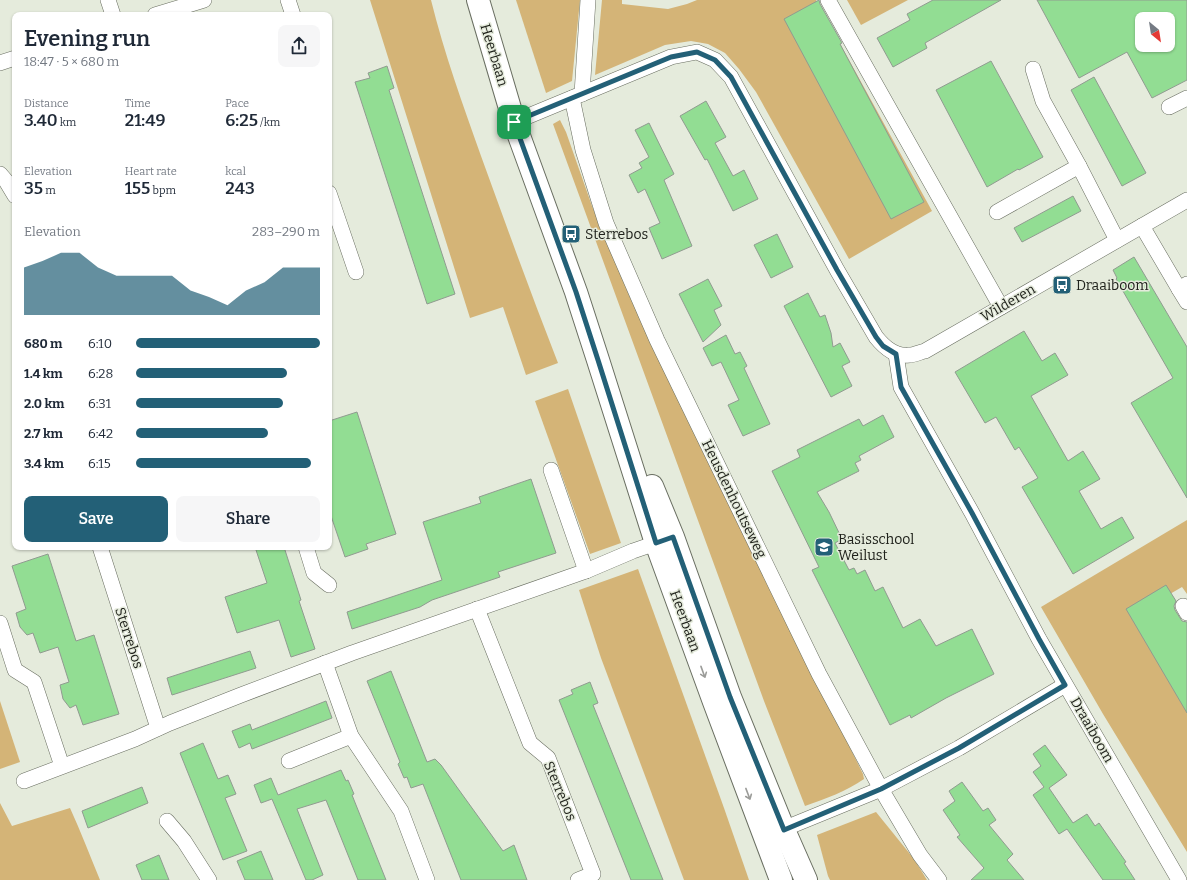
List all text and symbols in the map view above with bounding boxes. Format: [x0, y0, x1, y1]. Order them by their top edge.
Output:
north arrow [1135, 12, 1175, 52]
map controls [1135, 12, 1175, 52]
street label: Heerbaan [476, 22, 512, 88]
text: Evening run [24, 25, 150, 52]
button: share [278, 25, 320, 67]
text: 18:47 · 5 × 680 m [24, 54, 119, 69]
text: Distance [24, 97, 69, 110]
text: Time [125, 97, 151, 110]
text: Pace [225, 97, 249, 110]
pin [497, 105, 531, 139]
text: 3.40 [24, 110, 58, 131]
text: 21:49 [125, 110, 165, 131]
text: 6:25 [225, 110, 258, 131]
icon: arrive [503, 111, 525, 133]
text: km [58, 116, 76, 129]
text: /km [258, 116, 280, 129]
text: Elevation [24, 165, 72, 178]
text: Heart rate [125, 165, 177, 178]
text: kcal [225, 165, 246, 178]
text: 35 [24, 178, 43, 199]
text: 155 [125, 178, 150, 199]
text: 243 [225, 178, 255, 199]
text: m [43, 184, 56, 197]
text: bpm [150, 184, 176, 197]
bus stop icon: Sterrebos [560, 223, 582, 245]
text: Elevation [24, 224, 81, 239]
text: 283–290 m [252, 224, 320, 239]
place label: Sterrebos [585, 226, 648, 243]
bus stop icon: Draaiboom [1051, 274, 1073, 296]
place label: Draaiboom [1076, 277, 1149, 294]
street label: Wilderen [978, 281, 1038, 325]
text: 680 m [24, 336, 63, 351]
text: 6:10 [88, 336, 112, 351]
text: 1.4 km [24, 366, 63, 381]
text: 6:28 [88, 366, 113, 381]
text: 2.0 km [24, 396, 64, 411]
text: 6:31 [88, 396, 111, 411]
text: 2.7 km [24, 426, 63, 441]
text: 6:42 [88, 426, 113, 441]
street label: Heusdenhoutseweg [698, 437, 770, 561]
text: 3.4 km [24, 456, 64, 471]
text: 6:15 [88, 456, 111, 471]
button: Save [24, 496, 168, 542]
button: Share [176, 496, 320, 542]
place label: Basisschool Weilust [838, 531, 914, 564]
school or university icon: Basisschool Weilust [813, 536, 835, 558]
street label: Heerbaan [666, 588, 704, 654]
street label: Sterrebos [111, 605, 147, 671]
one-way arrow [700, 666, 708, 678]
street label: Draaiboom [1066, 694, 1118, 766]
street label: Sterrebos [540, 759, 580, 823]
one-way arrow [745, 788, 753, 800]

